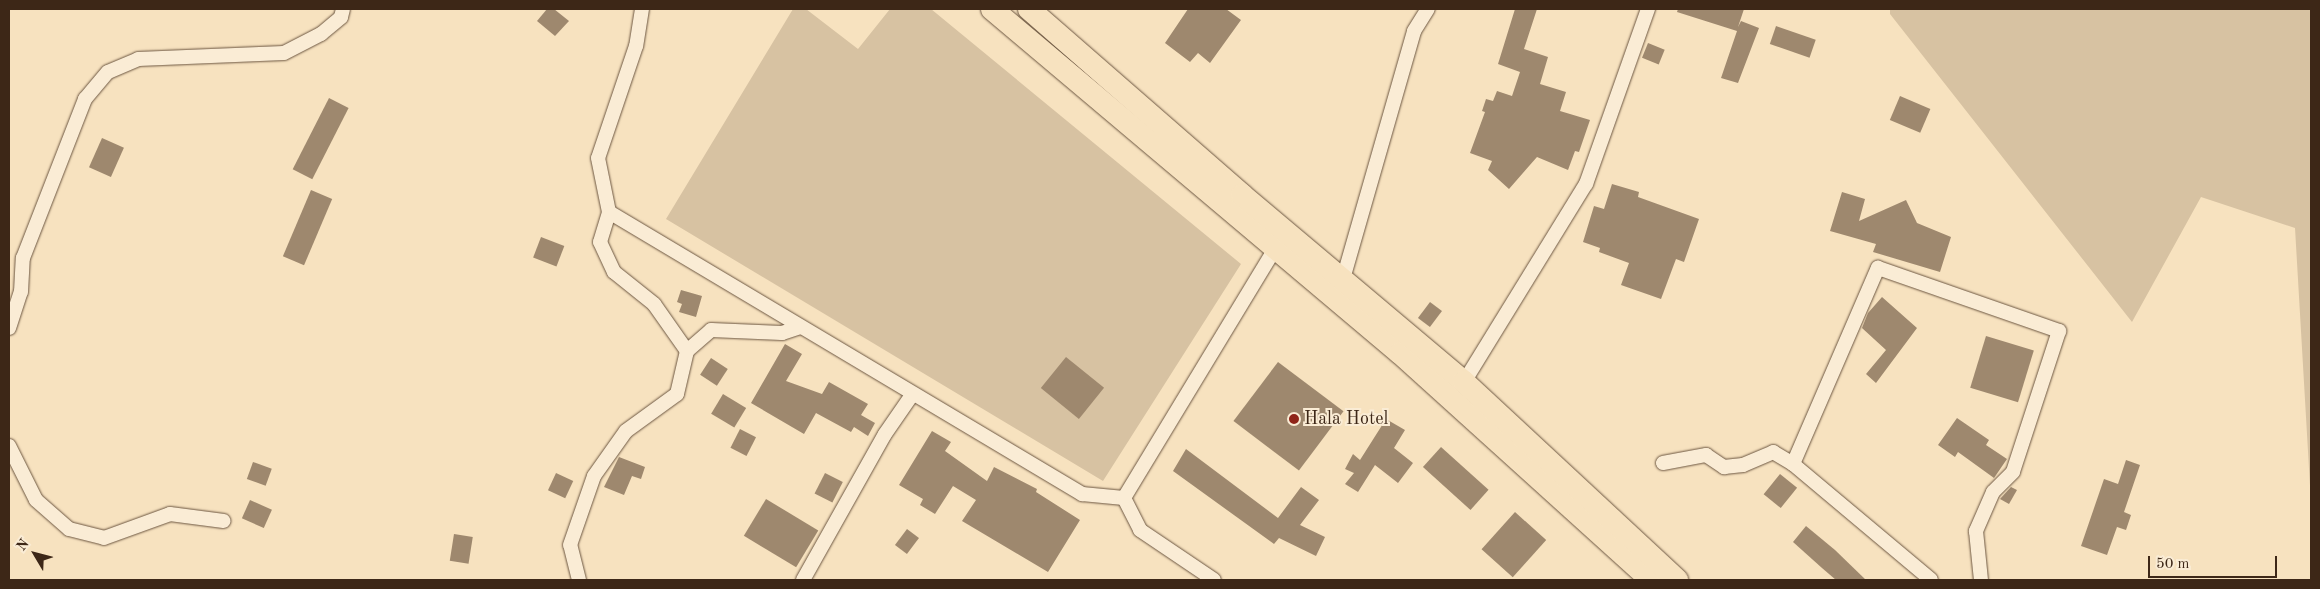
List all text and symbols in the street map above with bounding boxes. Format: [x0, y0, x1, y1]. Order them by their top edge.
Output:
place label: Hala Hotel [1304, 408, 1388, 430]
marker: Hala Hotel [1288, 413, 1300, 425]
north arrow [10, 529, 60, 579]
text: N [14, 536, 32, 553]
scale bar [2150, 546, 2279, 578]
text: 50 m [2156, 557, 2190, 572]

